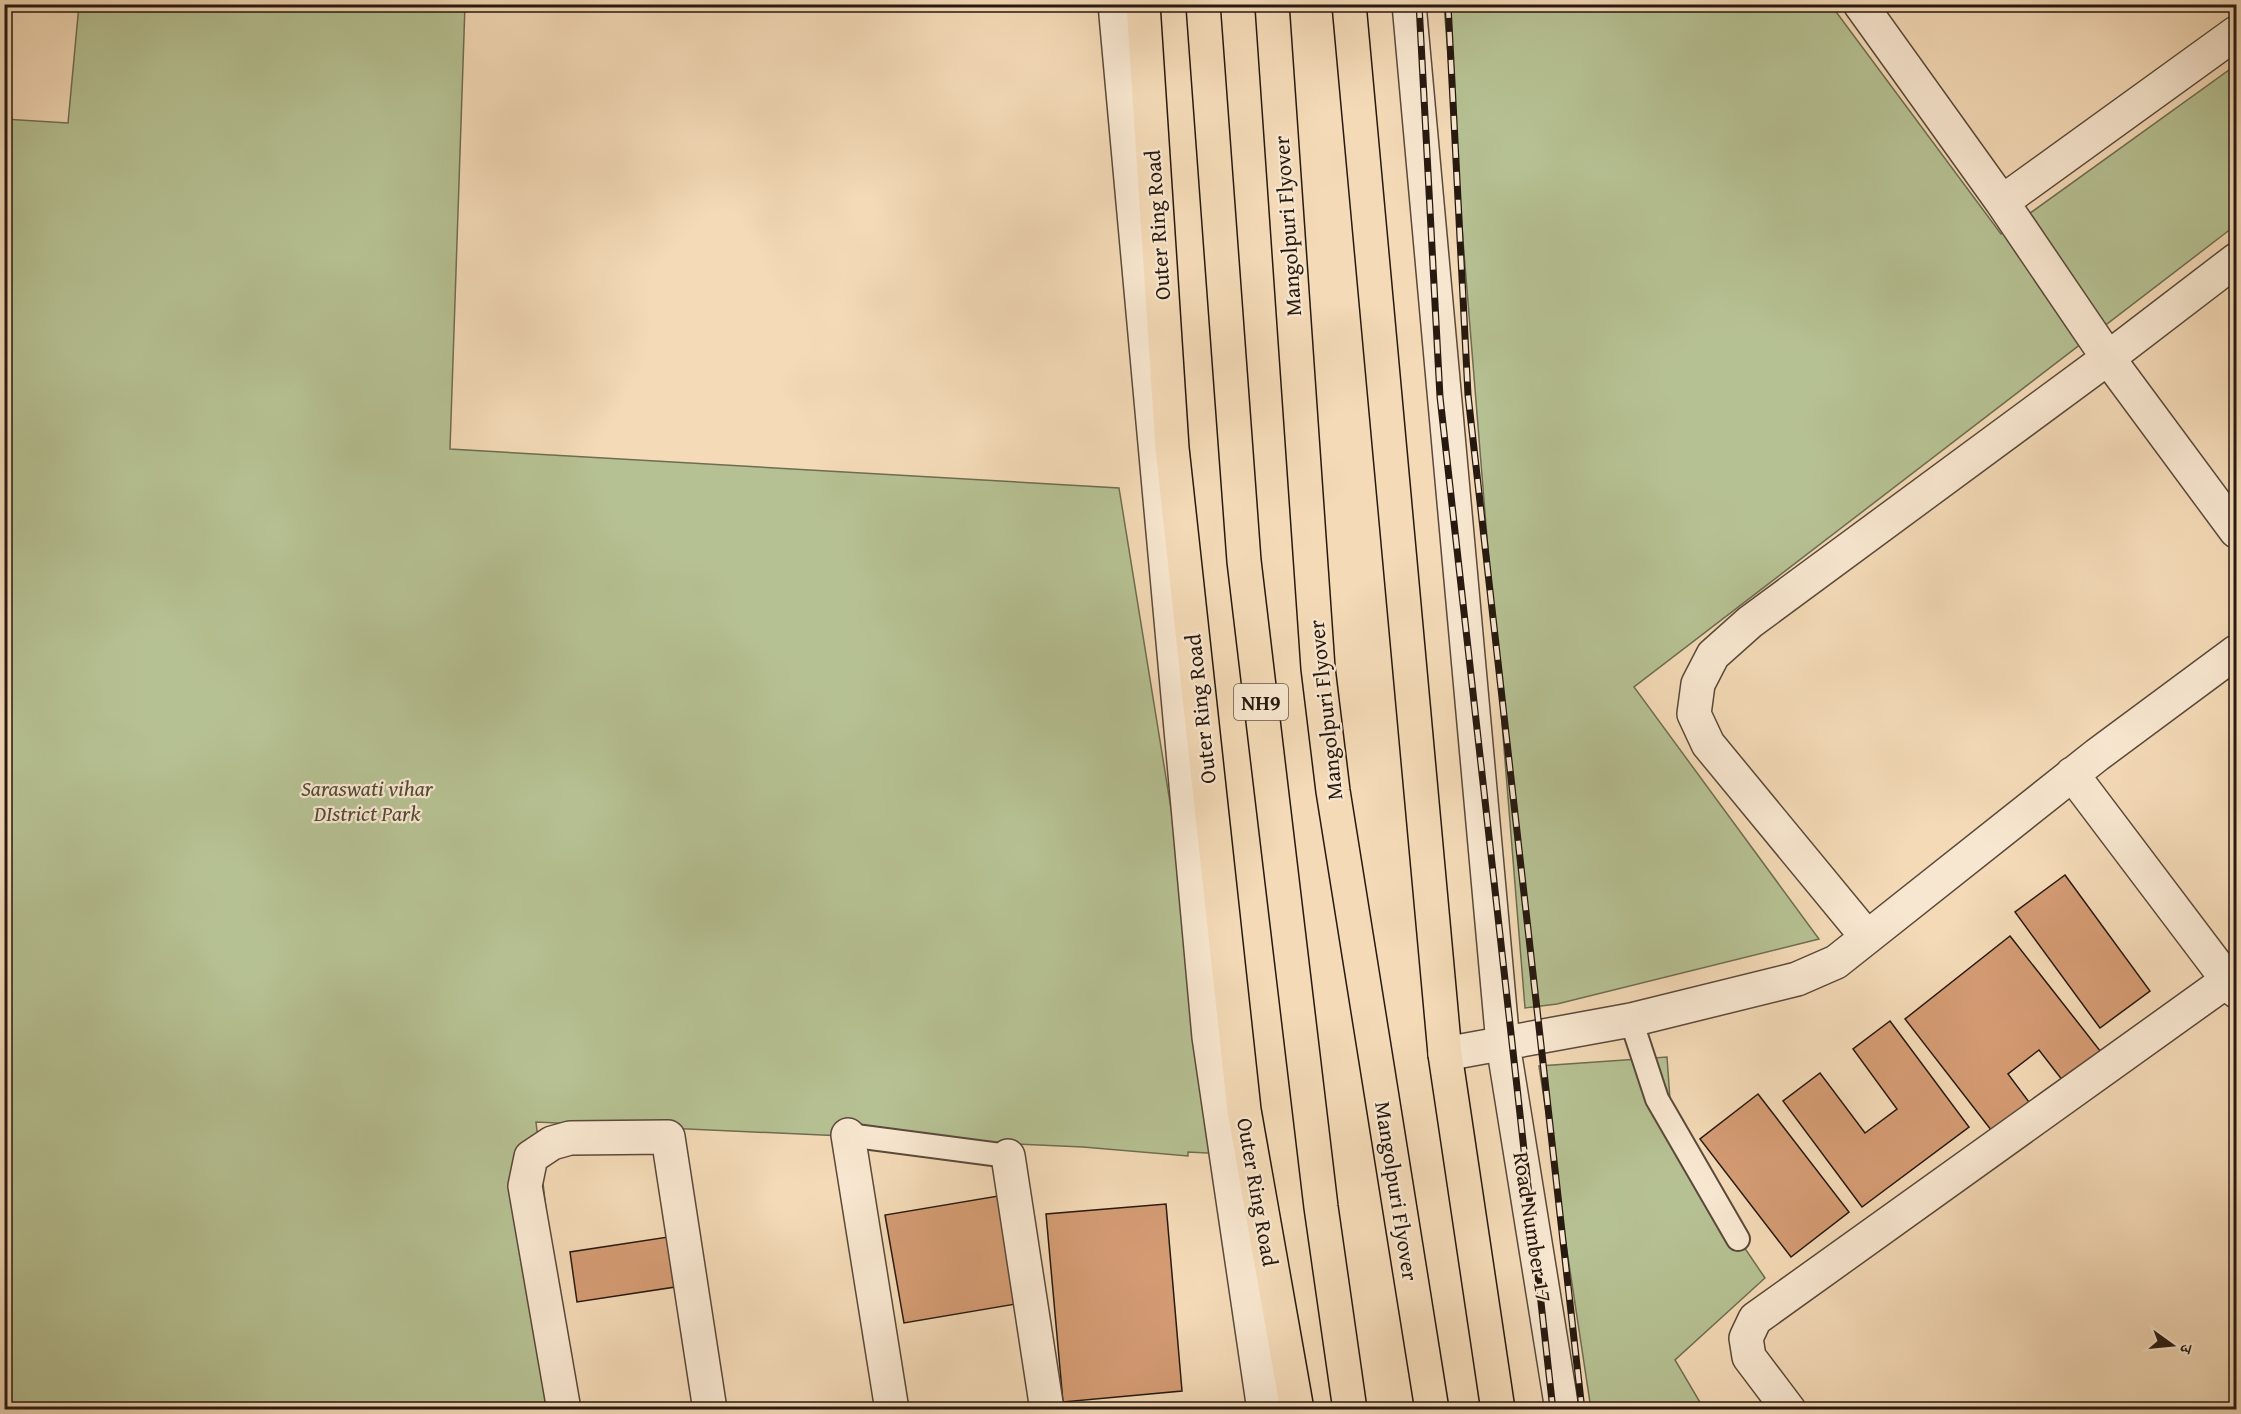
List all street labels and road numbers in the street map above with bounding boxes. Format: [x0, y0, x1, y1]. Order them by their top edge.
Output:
street label: Mangolpuri Flyover [1265, 135, 1309, 317]
street label: Outer Ring Road [1136, 149, 1178, 301]
street label: Mangolpuri Flyover [1300, 618, 1350, 802]
street label: Outer Ring Road [1176, 632, 1224, 785]
road number: NH9 [1234, 684, 1288, 720]
street label: Mangolpuri Flyover [1367, 1099, 1427, 1283]
street label: Outer Ring Road [1229, 1115, 1287, 1269]
street label: Road Number 17 [1505, 1149, 1561, 1305]

